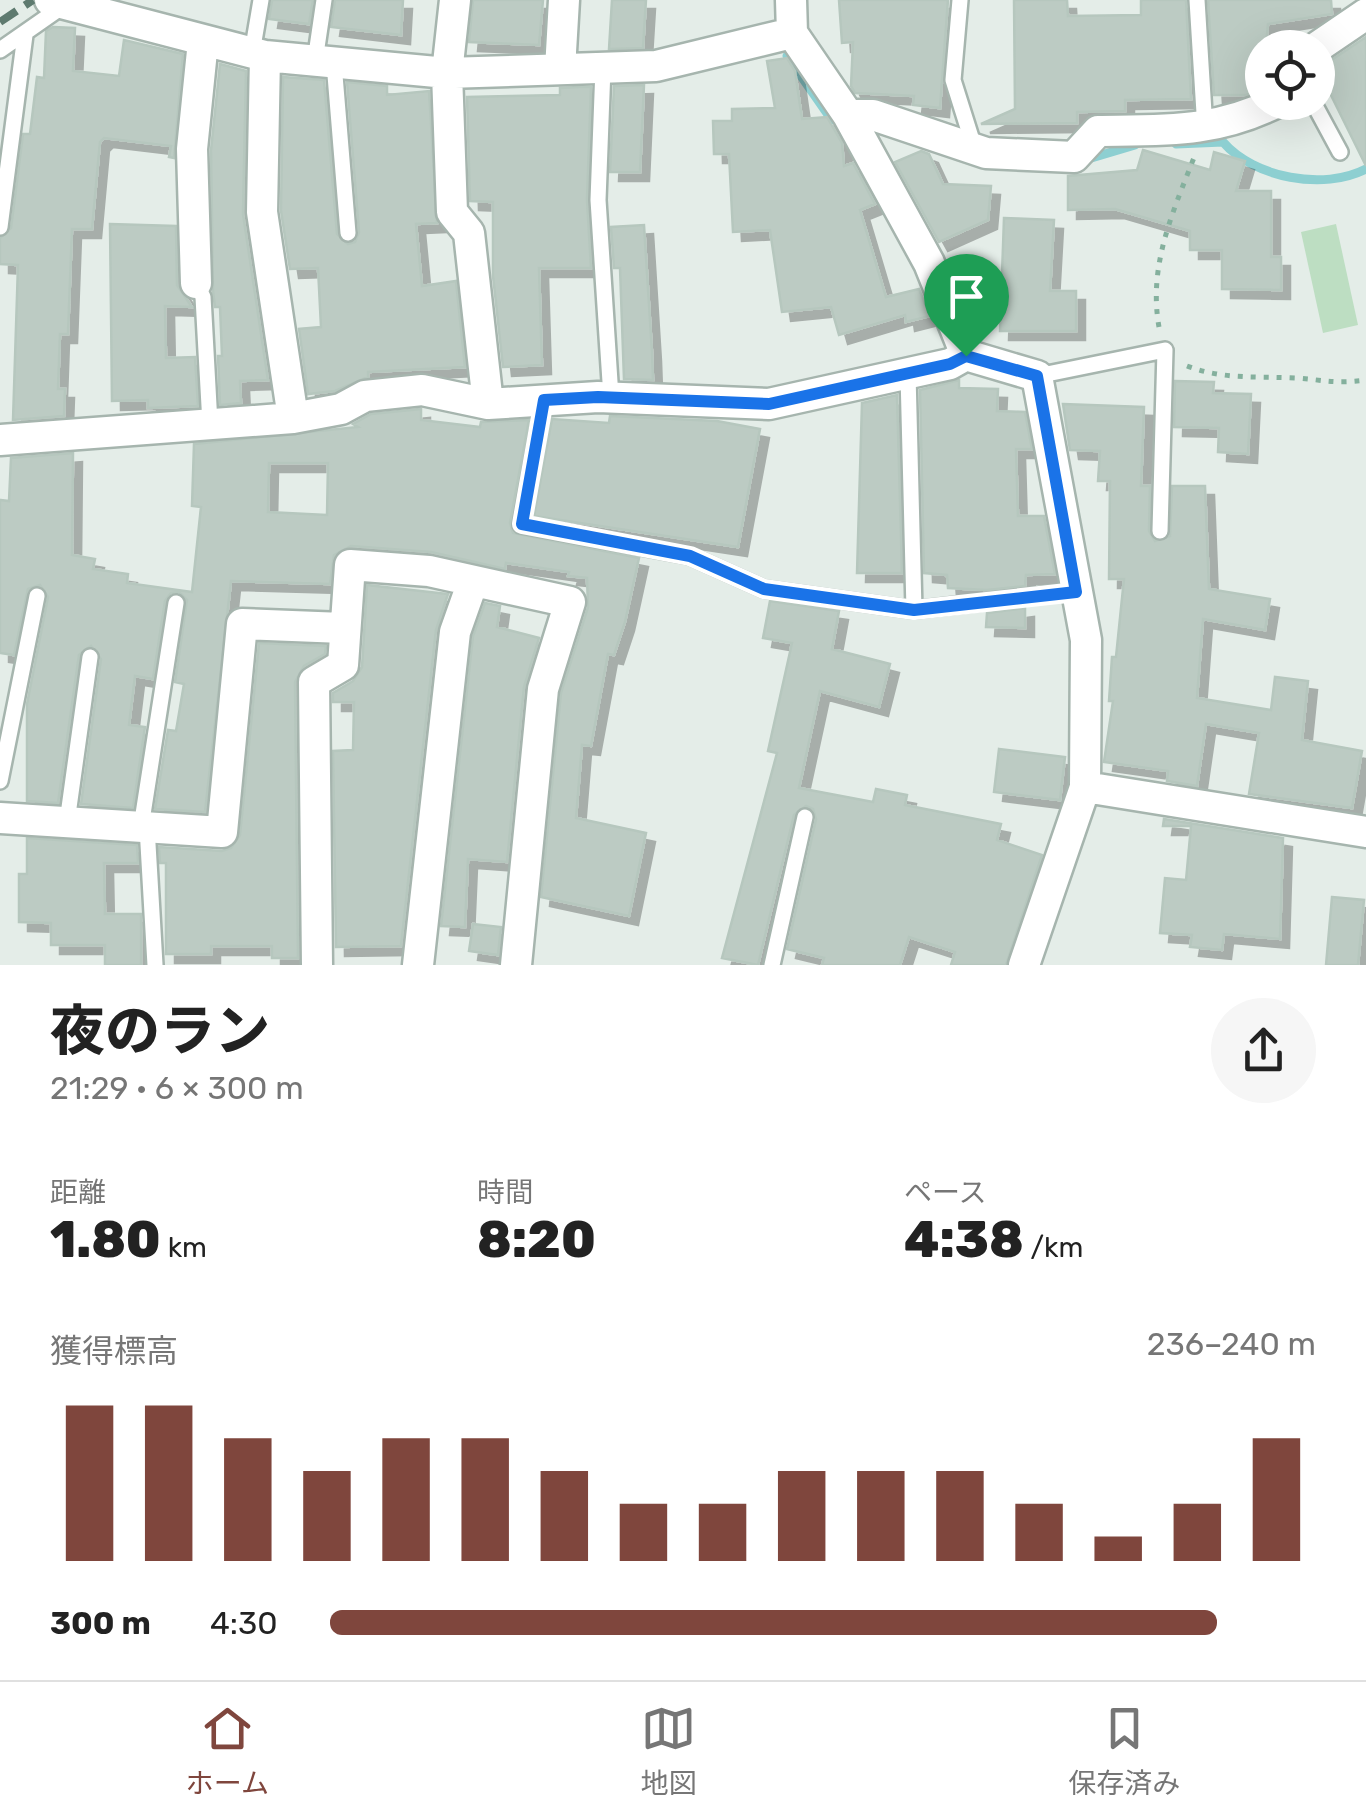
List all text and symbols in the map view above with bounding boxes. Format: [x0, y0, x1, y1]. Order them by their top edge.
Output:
map controls [1245, 30, 1335, 120]
button: locate [1245, 30, 1335, 120]
pin [924, 254, 1009, 357]
icon: arrive [939, 269, 994, 324]
button: share [1211, 998, 1316, 1103]
text: 夜のラン [50, 999, 270, 1064]
text: 21:29 · 6 × 300 m [50, 1069, 304, 1107]
text: 距離 [50, 1176, 106, 1209]
text: 時間 [477, 1176, 533, 1209]
text: ペース [904, 1176, 987, 1209]
text: 1.80 [50, 1210, 161, 1270]
text: 8:20 [477, 1210, 596, 1270]
text: 4:38 [904, 1210, 1024, 1270]
text: km [161, 1231, 207, 1264]
text: /km [1024, 1231, 1083, 1264]
text: 236–240 m [1147, 1325, 1316, 1363]
text: 獲得標高 [50, 1332, 178, 1370]
text: 300 m [50, 1604, 151, 1642]
text: 4:30 [210, 1604, 278, 1642]
tab: ホーム [186, 1701, 269, 1801]
tab: 地図 [641, 1701, 697, 1801]
tab: 保存済み [1068, 1701, 1180, 1801]

